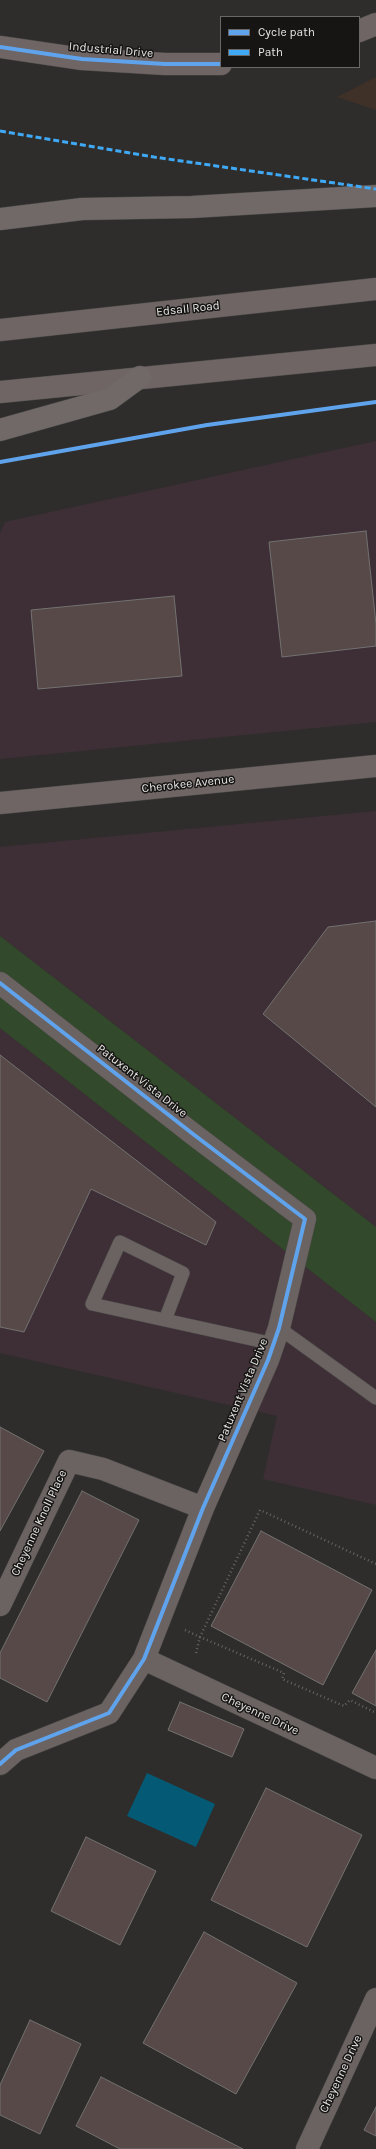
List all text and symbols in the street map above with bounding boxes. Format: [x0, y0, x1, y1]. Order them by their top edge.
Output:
legend [220, 16, 360, 68]
text: Cycle path [258, 25, 315, 39]
street label: Industrial Drive [68, 39, 154, 61]
text: Path [258, 45, 283, 59]
street label: Edsall Road [155, 298, 221, 320]
street label: Cherokee Avenue [141, 772, 235, 796]
street label: Patuxent Vista Drive [94, 1041, 190, 1121]
street label: Patuxent Vista Drive [215, 1336, 271, 1444]
street label: Cheyenne Knoll Place [8, 1468, 70, 1578]
street label: Cheyenne Drive [219, 1690, 301, 1738]
street label: Cheyenne Drive [317, 2033, 365, 2115]

